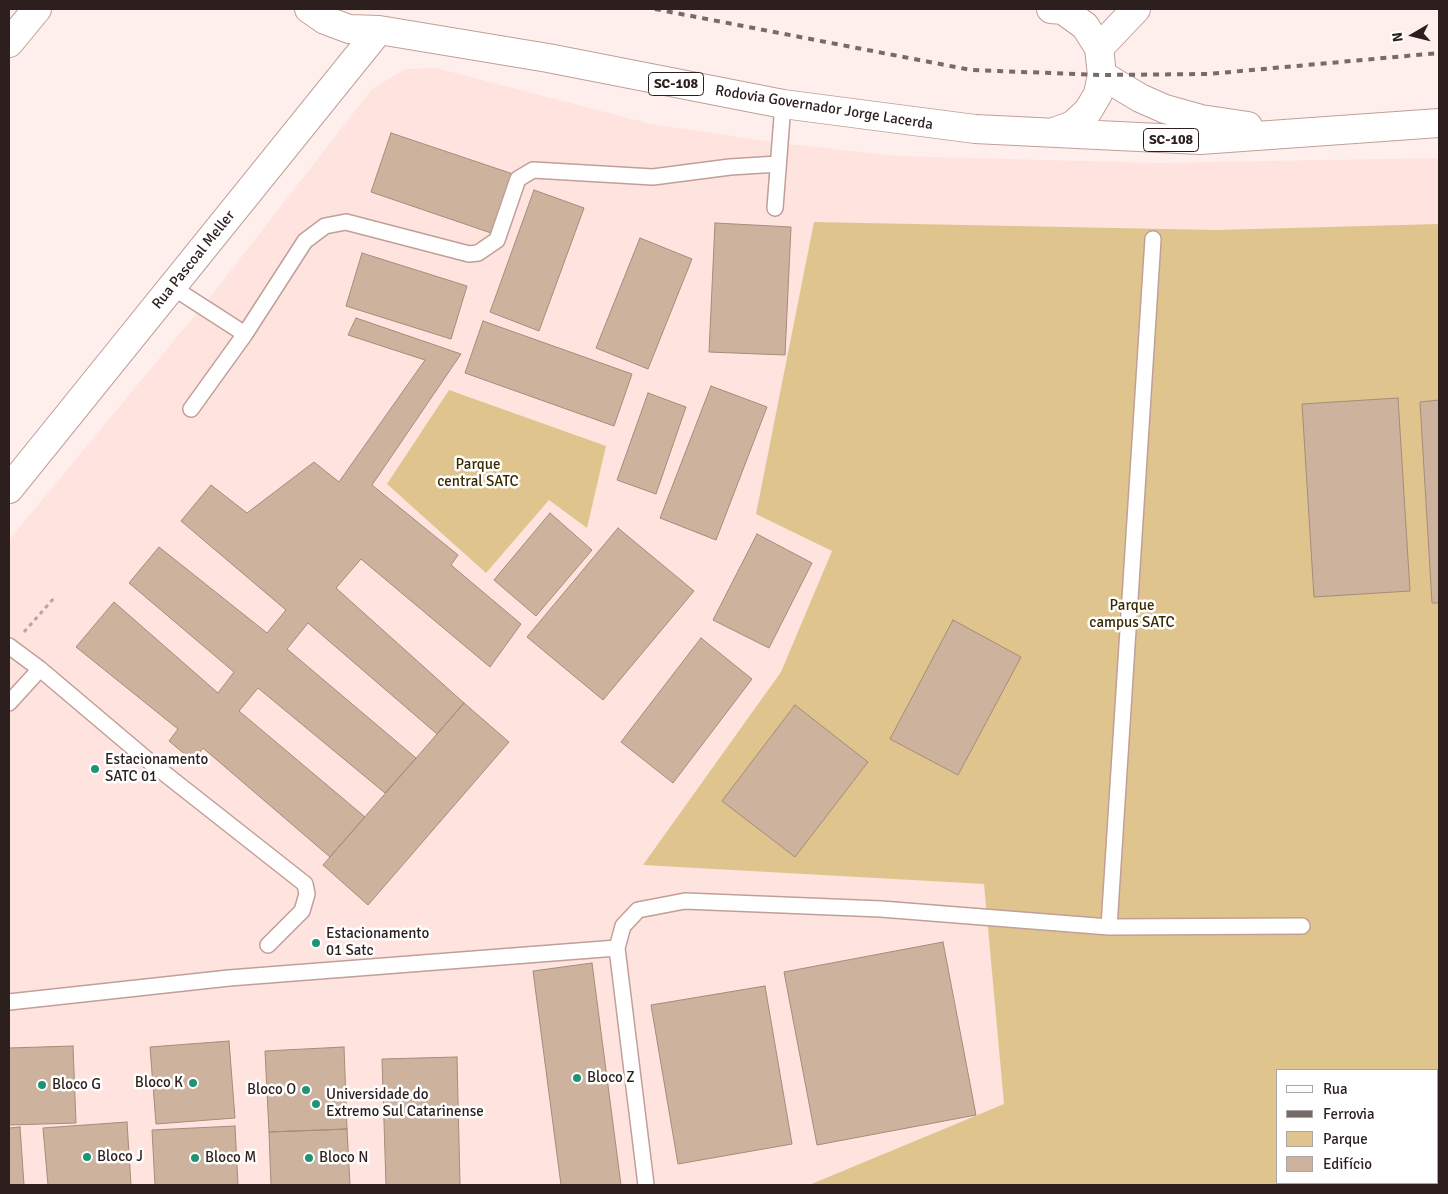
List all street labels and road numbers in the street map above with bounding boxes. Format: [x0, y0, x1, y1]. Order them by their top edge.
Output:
road number: SC-108 [648, 72, 704, 96]
street label: Rodovia Governador Jorge Lacerda [714, 82, 934, 134]
road number: SC-108 [1144, 128, 1198, 152]
street label: Rua Pascoal Meller [149, 207, 239, 313]

